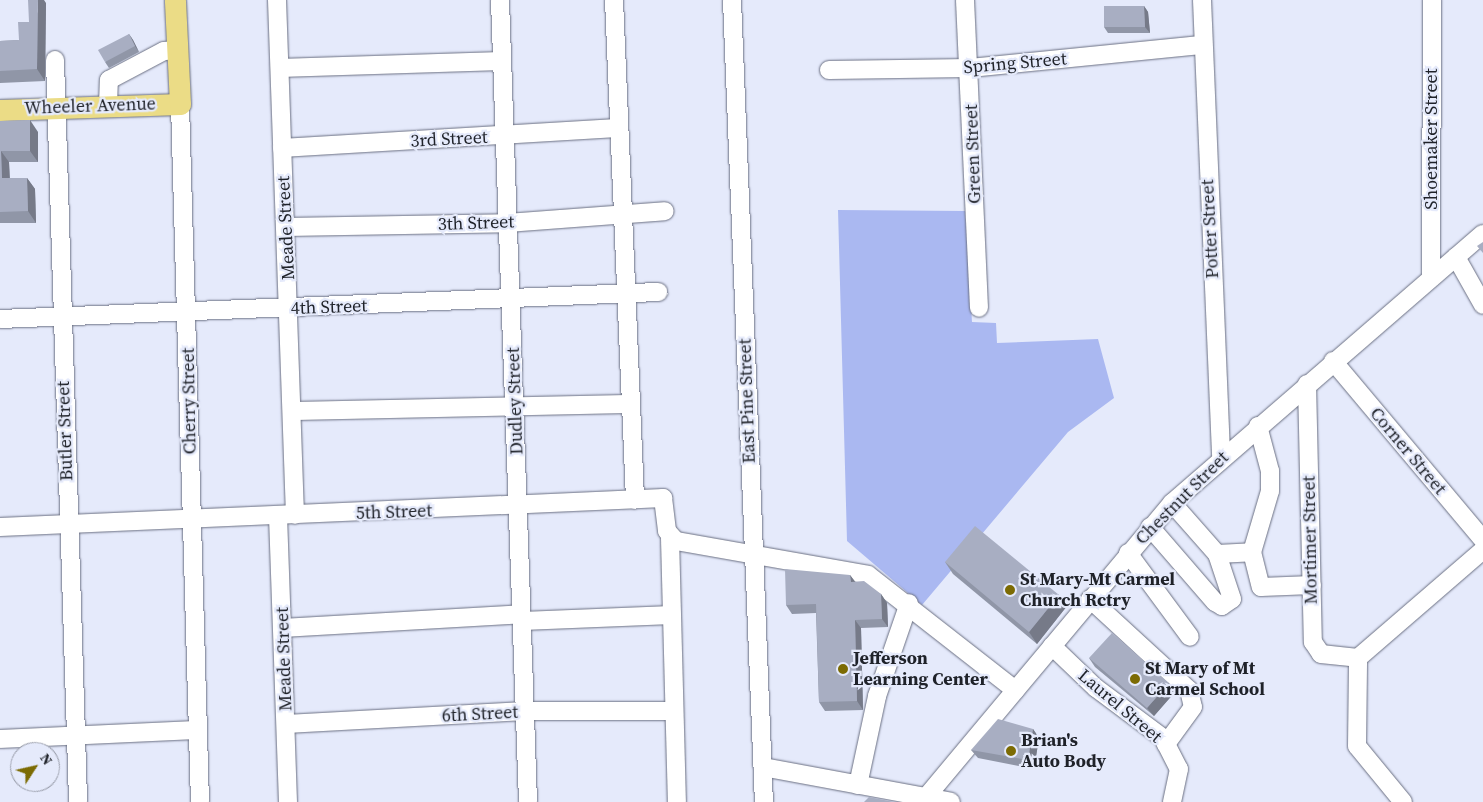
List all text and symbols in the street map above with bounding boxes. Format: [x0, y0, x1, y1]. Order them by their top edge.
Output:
street label: Spring Street [963, 48, 1067, 78]
street label: Shoemaker Street [1420, 68, 1442, 210]
street label: Wheeler Avenue [24, 93, 156, 119]
street label: Green Street [960, 104, 986, 204]
street label: 3rd Street [410, 126, 488, 152]
street label: Meade Street [272, 175, 300, 281]
street label: Potter Street [1197, 179, 1223, 279]
street label: 3th Street [437, 211, 515, 235]
street label: 4th Street [290, 295, 368, 319]
street label: East Pine Street [734, 338, 760, 464]
street label: Cherry Street [177, 347, 201, 455]
street label: Dudley Street [502, 347, 528, 455]
street label: Butler Street [52, 381, 78, 481]
street label: Corner Street [1365, 403, 1451, 499]
street label: Chestnut Street [1131, 447, 1233, 549]
street label: Mortimer Street [1298, 475, 1322, 605]
street label: 5th Street [355, 500, 433, 524]
place label: St Mary-Mt Carmel Church Rctry [1020, 569, 1175, 612]
marker: St Mary-Mt Carmel Church Rctry [1004, 584, 1016, 596]
street label: Meade Street [271, 607, 297, 711]
place label: Jefferson Learning Center [853, 648, 988, 691]
place label: St Mary of Mt Carmel School [1145, 658, 1265, 701]
marker: Jefferson Learning Center [837, 663, 849, 675]
street label: Laurel Street [1074, 665, 1166, 747]
marker: St Mary of Mt Carmel School [1129, 673, 1141, 685]
street label: 6th Street [441, 701, 519, 727]
place label: Brian's Auto Body [1021, 730, 1106, 772]
north arrow [10, 742, 60, 792]
marker: Brian's Auto Body [1005, 745, 1017, 757]
text: N [35, 749, 58, 769]

